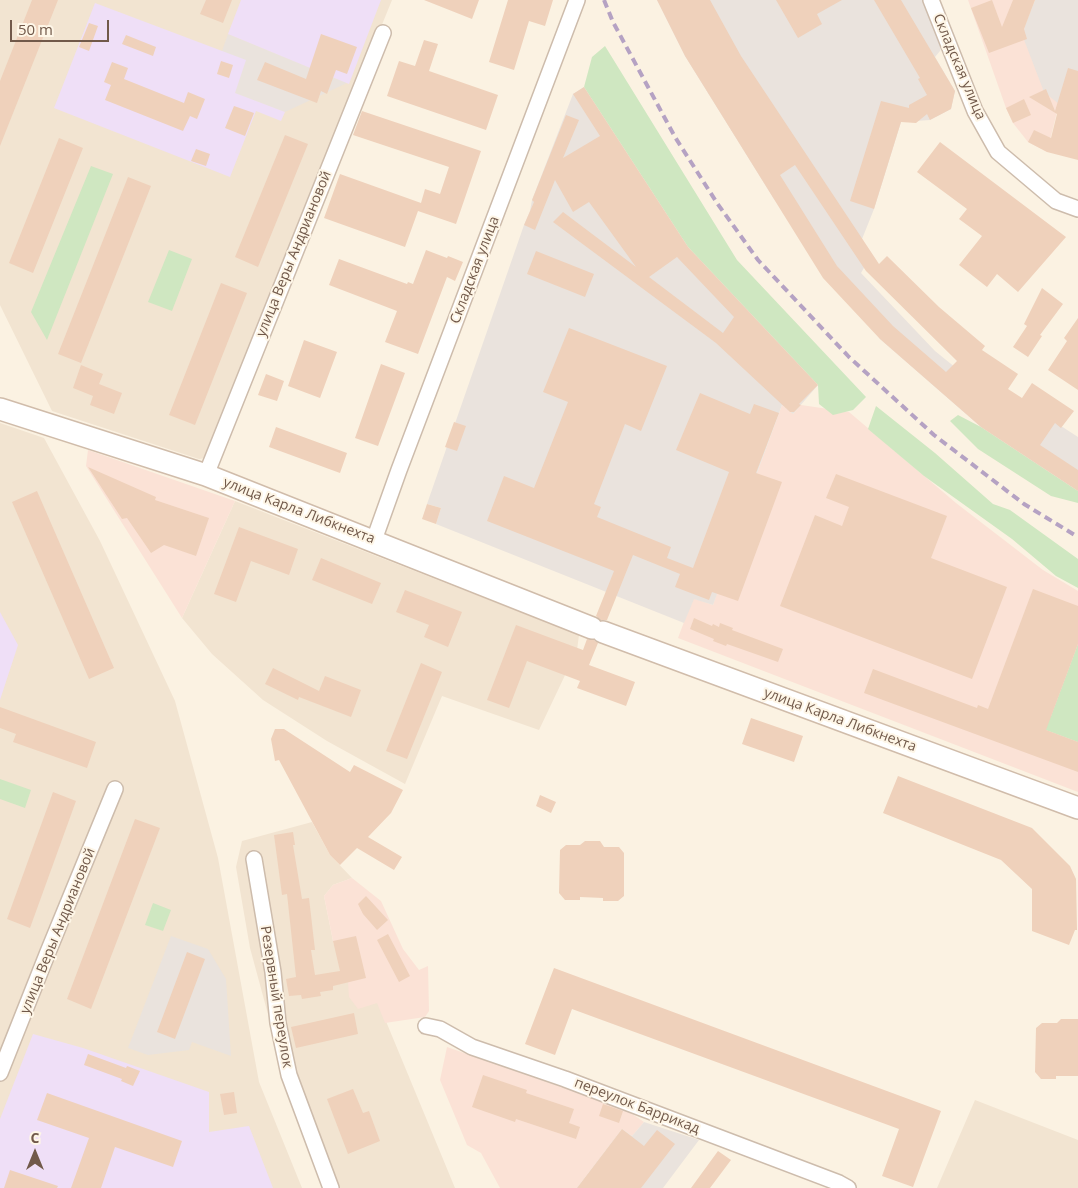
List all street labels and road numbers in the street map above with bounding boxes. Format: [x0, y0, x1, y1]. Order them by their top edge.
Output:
street label: Складская улица [929, 11, 989, 123]
street label: улица Веры Андриановой [253, 169, 335, 339]
street label: Складская улица [447, 214, 503, 326]
street label: улица Карла Либкнехта [221, 474, 377, 548]
street label: улица Карла Либкнехта [761, 685, 919, 755]
street label: улица Веры Андриановой [17, 846, 99, 1016]
street label: Резервный переулок [256, 925, 296, 1069]
street label: переулок Баррикад [572, 1074, 702, 1138]

